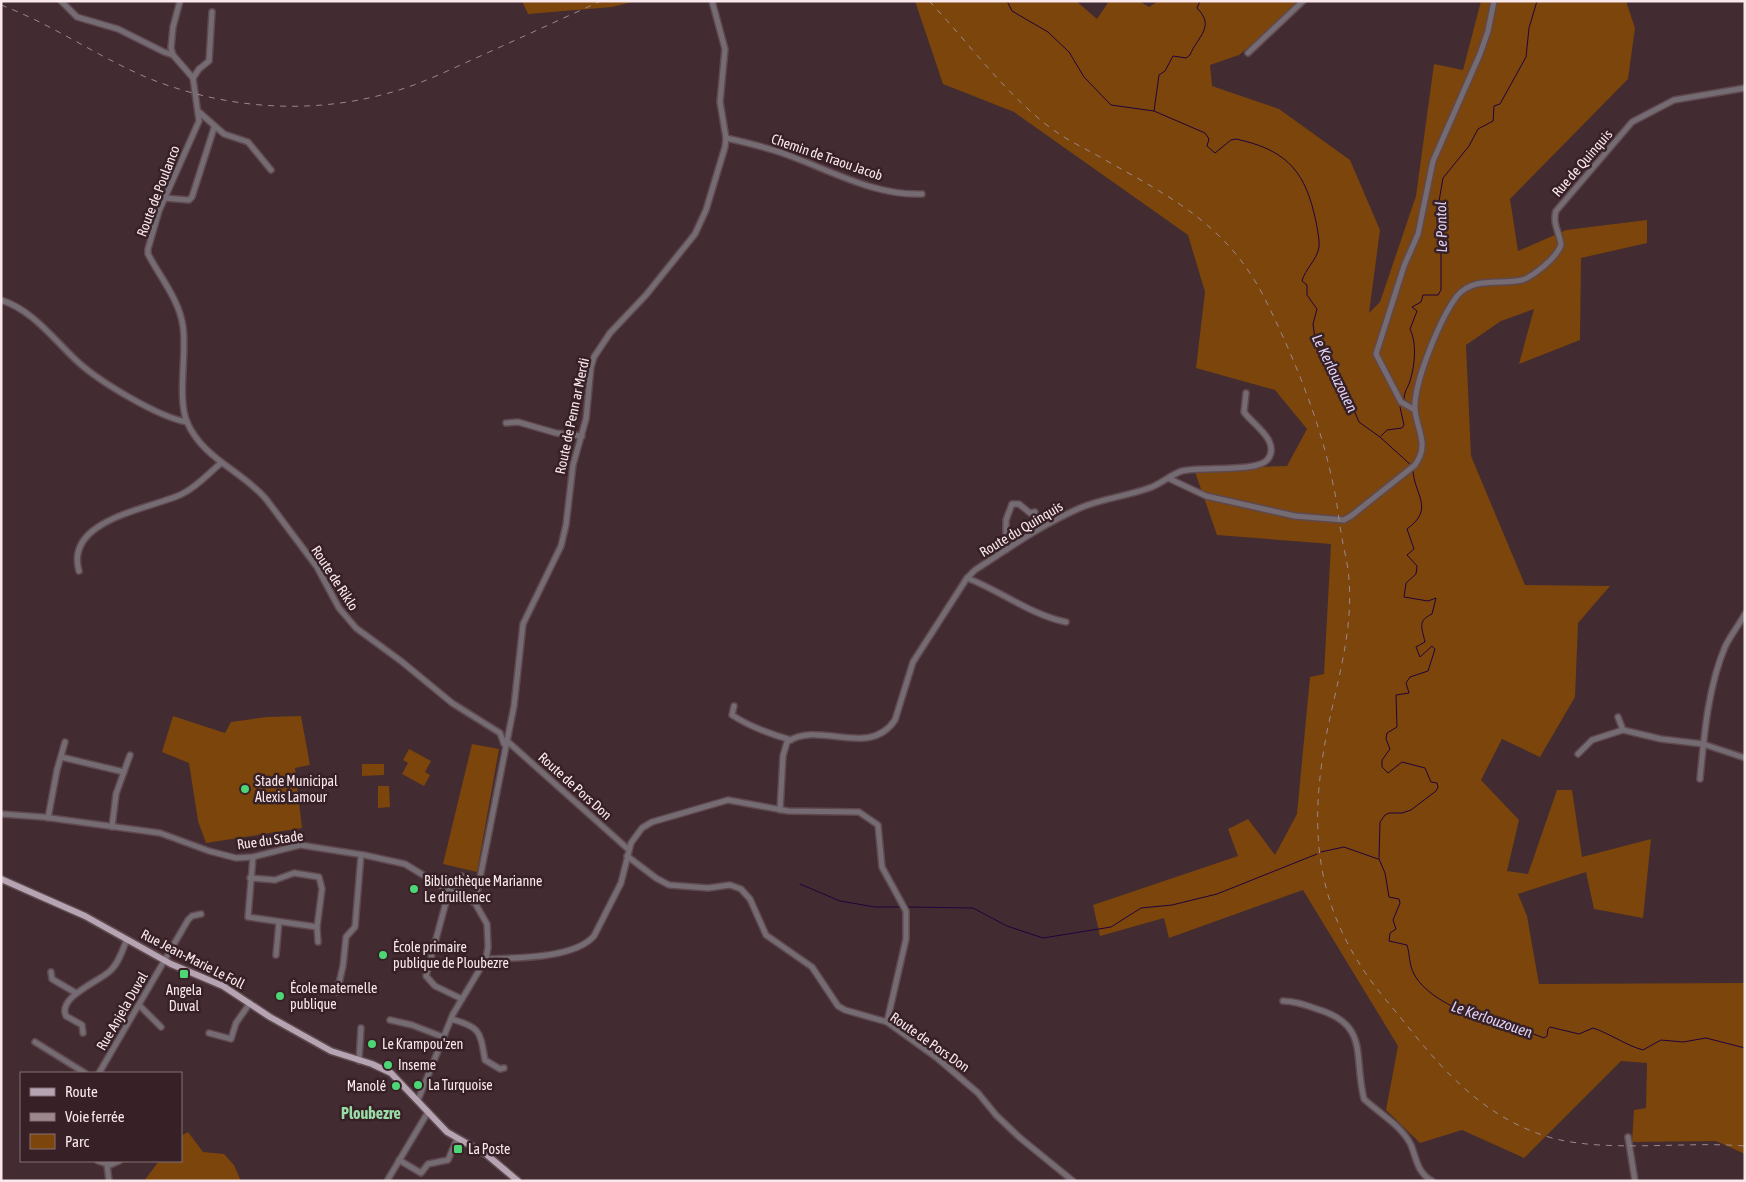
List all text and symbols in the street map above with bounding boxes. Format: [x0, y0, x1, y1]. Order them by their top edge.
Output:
street label: Rue de Quinquis [1549, 126, 1615, 200]
street label: Chemin de Traou Jacob [769, 130, 885, 184]
street label: Route de Poulanco [133, 143, 183, 239]
water label: Le Pontol [1432, 201, 1450, 253]
water label: Le Kerlouzouen [1309, 331, 1361, 415]
street label: Route de Penn ar Merdi [552, 356, 592, 476]
street label: Route du Quinquis [976, 498, 1066, 560]
street label: Route de Riklo [308, 543, 362, 613]
street label: Route de Pors Don [535, 749, 615, 823]
place label: Stade Municipal Alexis Lamour [255, 773, 338, 805]
marker: Stade Municipal Alexis Lamour [239, 783, 251, 795]
street label: Rue du Stade [236, 827, 304, 853]
place label: Bibliothèque Marianne Le druillenec [424, 873, 542, 905]
marker: Bibliothèque Marianne Le druillenec [408, 883, 420, 895]
street label: Rue Jean-Marie Le Foll [138, 926, 248, 992]
place label: École primaire publique de Ploubezre [393, 939, 509, 971]
marker: École primaire publique de Ploubezre [377, 949, 389, 961]
marker: Angela Duval [178, 968, 190, 980]
street label: Rue Anjela Duval [93, 969, 151, 1053]
place label: École maternelle publique [290, 980, 377, 1012]
place label: Angela Duval [166, 982, 202, 1014]
marker: École maternelle publique [274, 990, 286, 1002]
water label: Le Kerlouzouen [1449, 997, 1535, 1041]
street label: Route de Pors Don [887, 1009, 973, 1075]
place label: Le Krampou'zen [382, 1036, 463, 1052]
marker: Le Krampou'zen [366, 1038, 378, 1050]
place label: Inseme [398, 1057, 436, 1073]
marker: Inseme [382, 1059, 394, 1071]
legend [20, 1072, 182, 1162]
place label: La Turquoise [428, 1077, 493, 1093]
place label: Manolé [347, 1078, 386, 1094]
marker: La Turquoise [412, 1079, 424, 1091]
marker: Manolé [390, 1080, 402, 1092]
text: Route [65, 1083, 98, 1100]
district label: Ploubezre [341, 1104, 401, 1122]
text: Voie ferrée [65, 1108, 125, 1125]
text: Parc [65, 1133, 89, 1150]
place label: La Poste [468, 1141, 510, 1157]
marker: La Poste [452, 1143, 464, 1155]

